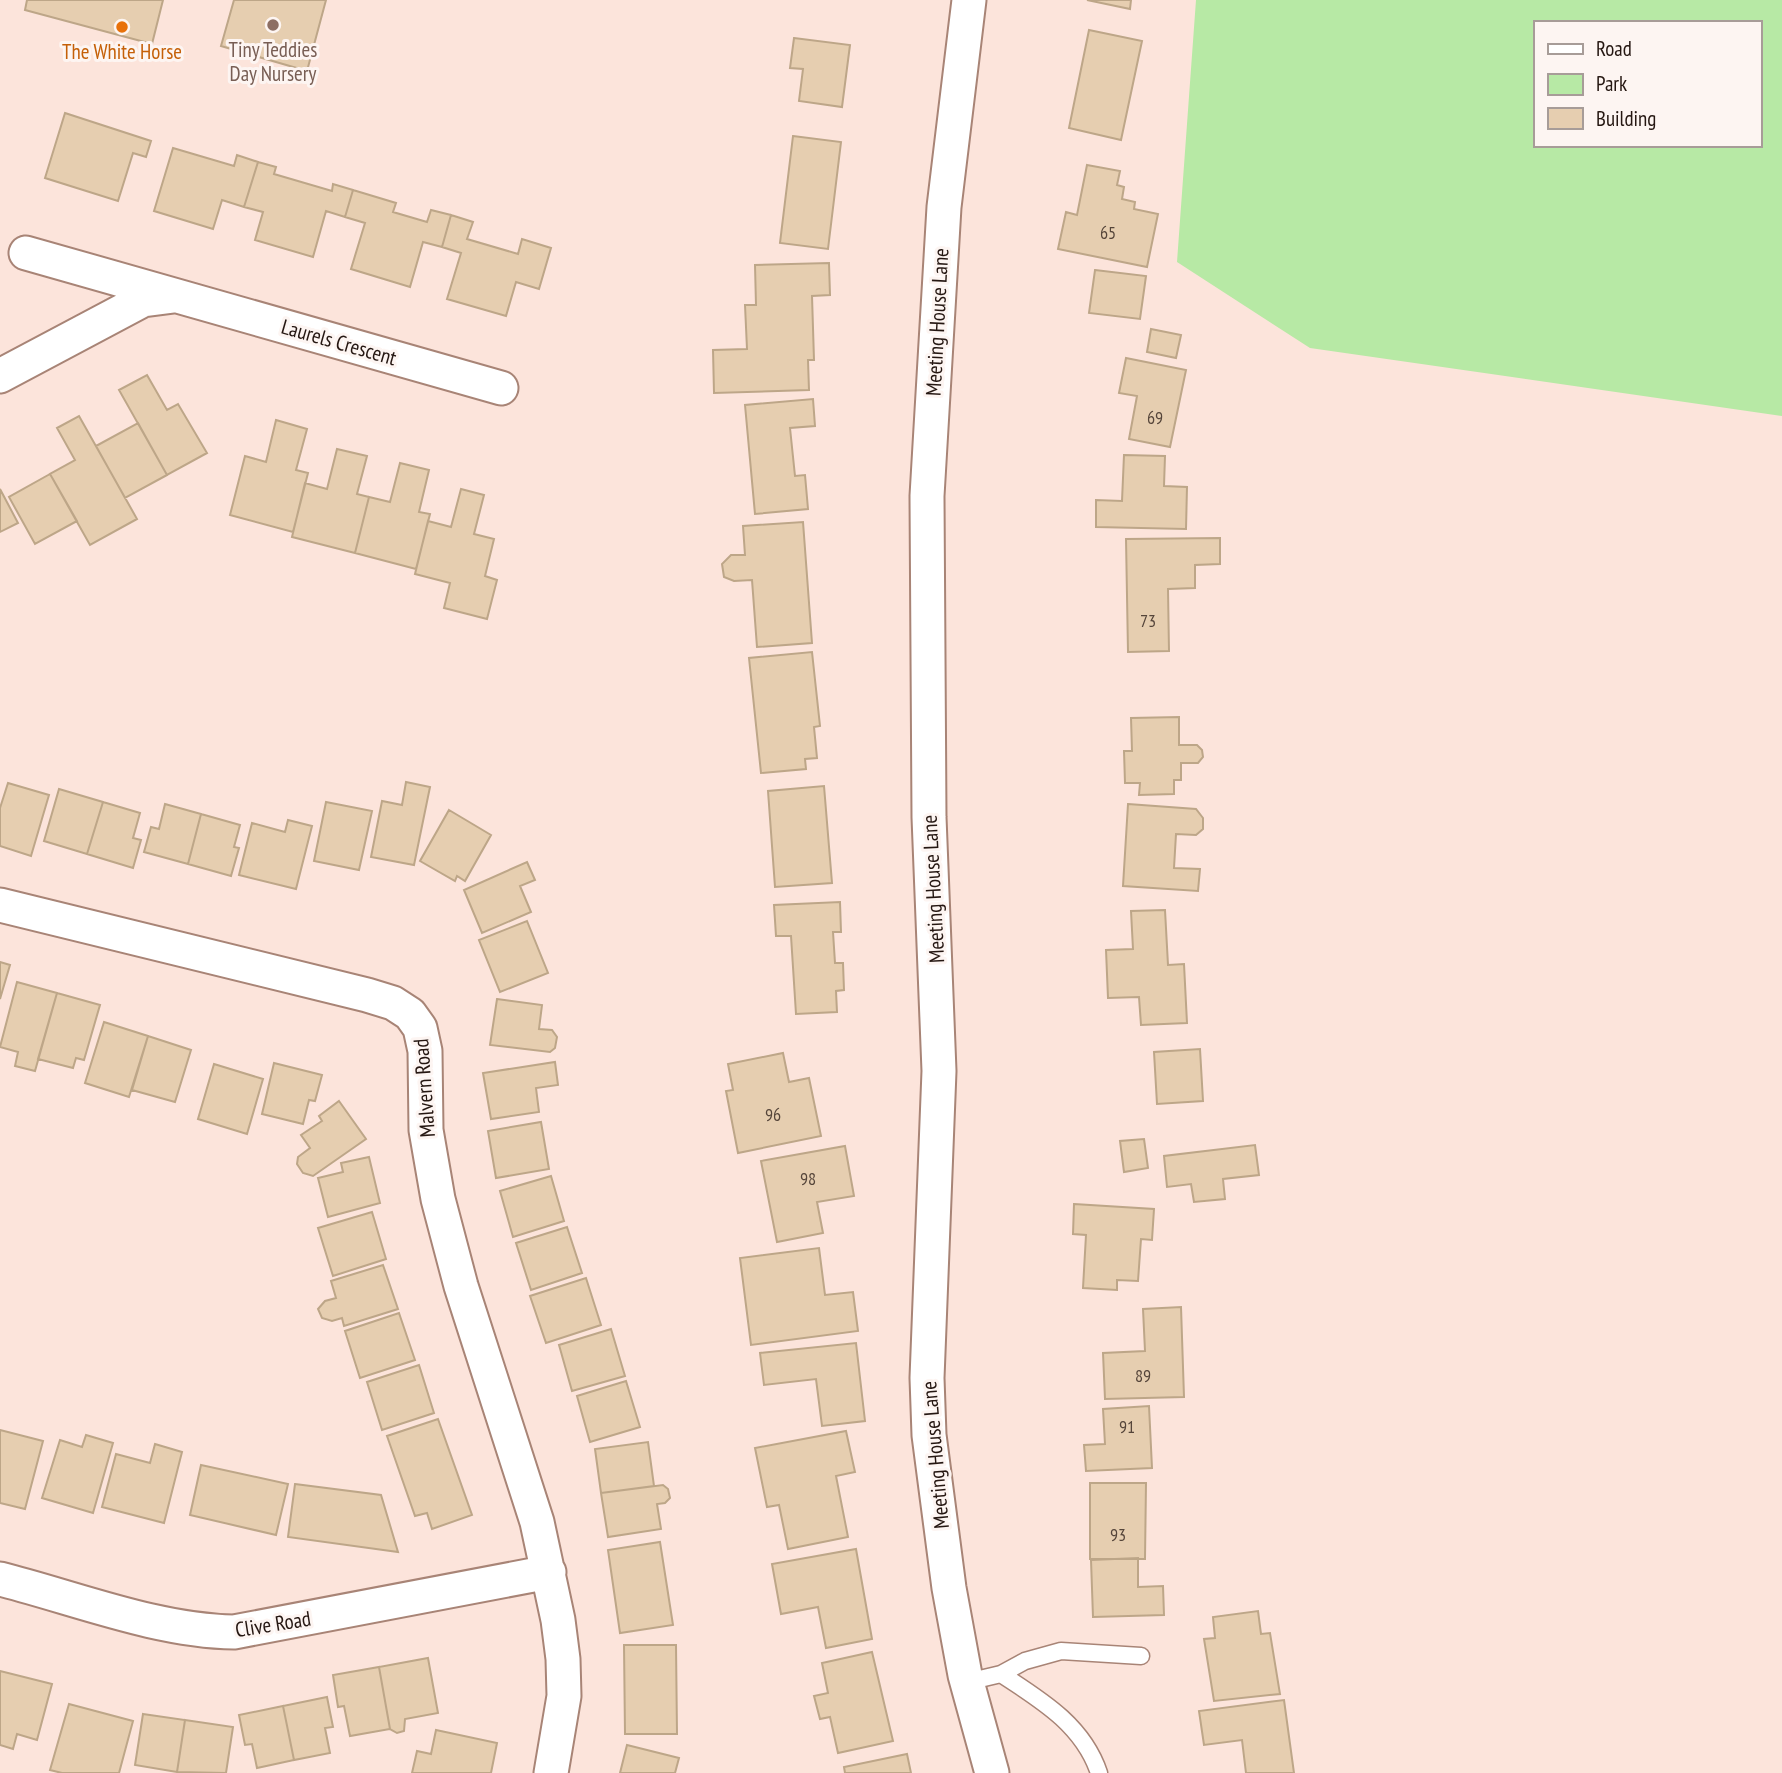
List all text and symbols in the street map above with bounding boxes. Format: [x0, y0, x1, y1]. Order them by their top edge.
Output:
marker: Tiny Teddies Day Nursery [265, 17, 281, 33]
marker: The White Horse [114, 19, 130, 35]
legend [1534, 21, 1761, 147]
text: Road [1596, 35, 1632, 62]
place label: Tiny Teddies Day Nursery [229, 36, 317, 87]
place label: The White Horse [62, 38, 182, 65]
text: Park [1596, 70, 1627, 97]
text: Building [1596, 105, 1656, 132]
house number: 65 [1100, 221, 1116, 244]
street label: Meeting House Lane [920, 247, 954, 397]
street label: Laurels Crescent [278, 313, 400, 371]
house number: 69 [1147, 406, 1163, 429]
house number: 73 [1140, 609, 1156, 632]
street label: Meeting House Lane [916, 814, 950, 964]
street label: Malvern Road [407, 1038, 441, 1138]
house number: 96 [765, 1103, 781, 1126]
house number: 98 [800, 1167, 816, 1190]
house number: 89 [1135, 1364, 1151, 1387]
street label: Meeting House Lane [915, 1380, 955, 1530]
house number: 91 [1119, 1415, 1135, 1438]
house number: 93 [1110, 1523, 1126, 1546]
street label: Clive Road [233, 1605, 313, 1643]

